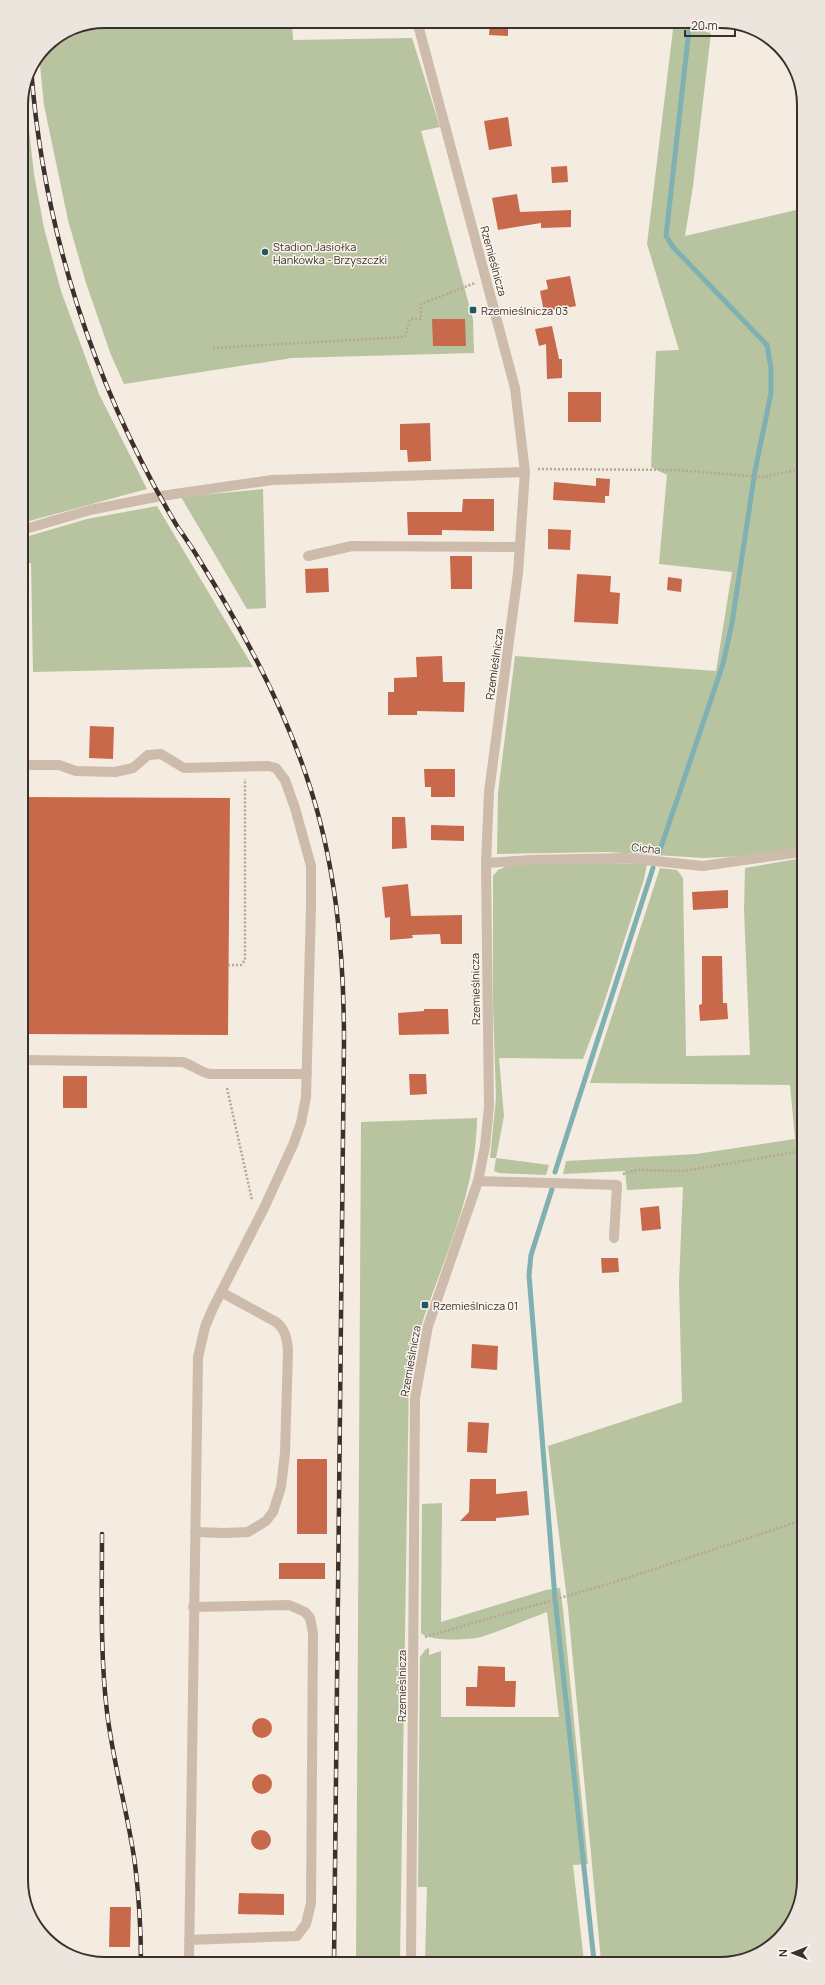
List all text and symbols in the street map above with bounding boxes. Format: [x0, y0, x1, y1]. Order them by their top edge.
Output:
scale bar [685, 12, 735, 38]
text: 20 m [691, 17, 718, 34]
street label: Rzemieślnicza [477, 224, 511, 298]
place label: Stadion Jasiołka Hankówka - Brzyszczki [273, 239, 387, 267]
marker: Stadion Jasiołka Hankówka - Brzyszczki [260, 247, 270, 257]
place label: Rzemieślnicza 03 [481, 303, 568, 318]
marker: Rzemieślnicza 03 [468, 305, 478, 315]
street label: Rzemieślnicza [482, 627, 506, 701]
street label: Cicha [631, 839, 661, 857]
street label: Rzemieślnicza [467, 953, 483, 1025]
place label: Rzemieślnicza 01 [433, 1298, 518, 1313]
marker: Rzemieślnicza 01 [420, 1300, 430, 1310]
street label: Rzemieślnicza [396, 1324, 424, 1398]
street label: Rzemieślnicza [394, 1650, 409, 1722]
north arrow [773, 1933, 813, 1973]
text: N [775, 1949, 790, 1957]

